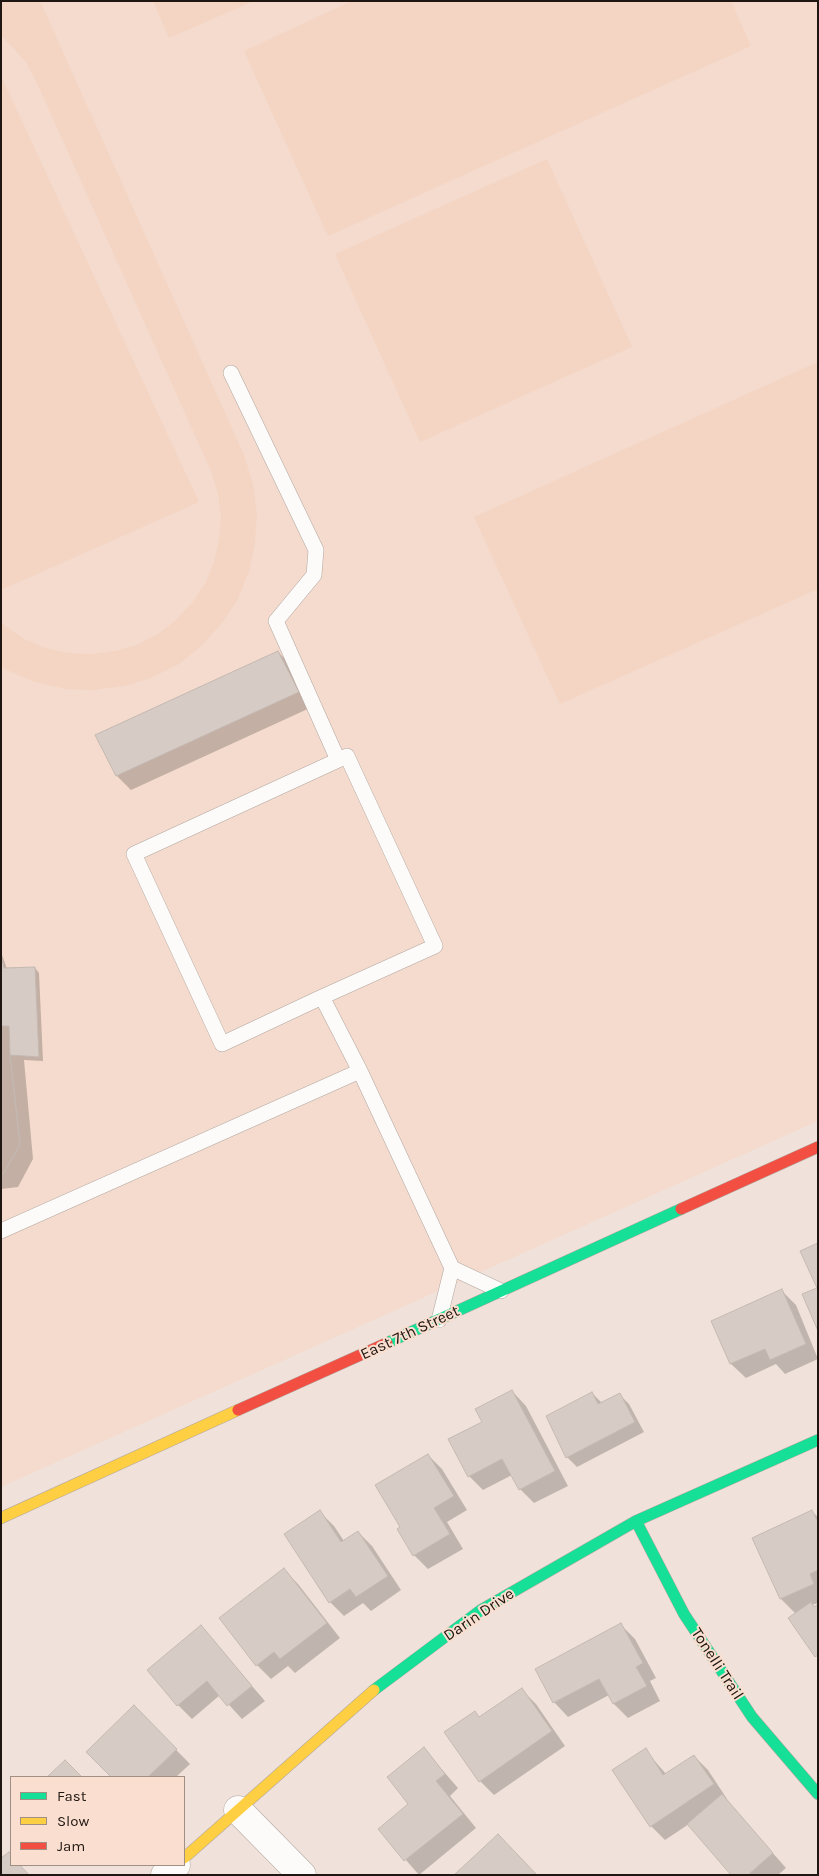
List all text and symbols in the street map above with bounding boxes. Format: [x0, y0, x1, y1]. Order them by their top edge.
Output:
street label: East 7th Street [357, 1302, 463, 1364]
street label: Darin Drive [440, 1584, 518, 1646]
street label: Tonelli Trail [687, 1625, 747, 1703]
legend [10, 1776, 185, 1866]
text: Fast [57, 1787, 86, 1805]
text: Slow [57, 1812, 89, 1830]
text: Jam [57, 1837, 85, 1855]

